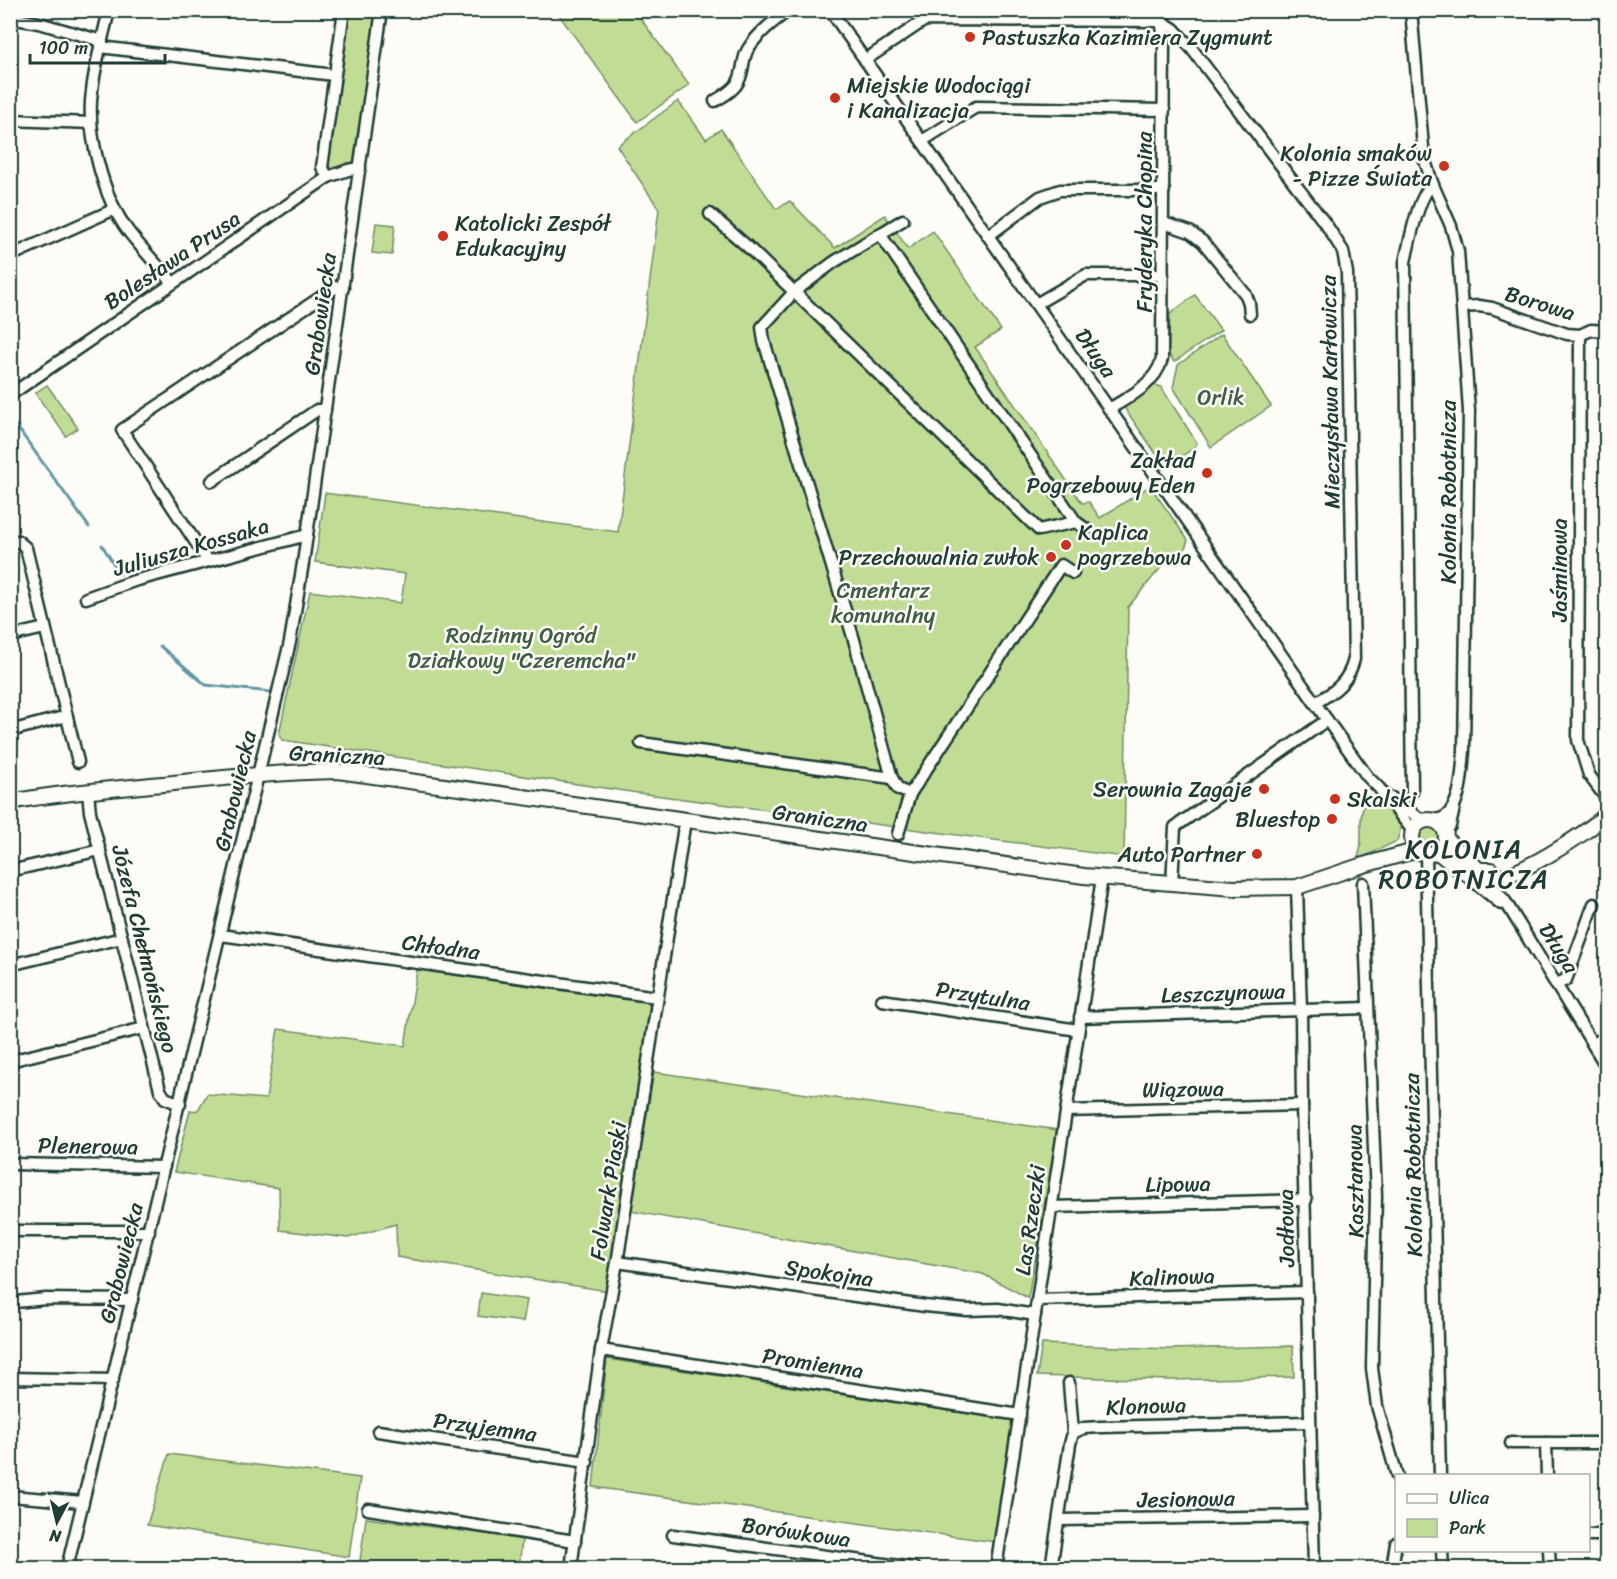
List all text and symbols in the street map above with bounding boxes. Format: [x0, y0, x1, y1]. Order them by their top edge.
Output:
place label: Pastuszka Kazimiera Zygmunt [982, 18, 1273, 57]
scale bar [30, 27, 165, 65]
marker: Pastuszka Kazimiera Zygmunt [963, 30, 977, 44]
text: 100 m [39, 32, 88, 64]
place label: Miejskie Wodociągi i Kanalizacja [847, 66, 1031, 130]
marker: Miejskie Wodociągi i Kanalizacja [828, 91, 842, 105]
street label: Fryderyka Chopina [1125, 131, 1164, 313]
place label: Kolonia smaków - Pizze Świata [1280, 134, 1433, 198]
marker: Kolonia smaków - Pizze Świata [1437, 159, 1451, 173]
street label: Bolesława Prusa [95, 200, 249, 320]
place label: Katolicki Zespół Edukacyjny [455, 204, 612, 268]
marker: Katolicki Zespół Edukacyjny [436, 229, 450, 243]
street label: Grabowiecka [292, 249, 348, 378]
street label: Mieczysława Karłowicza [1308, 274, 1352, 509]
street label: Borowa [1500, 274, 1580, 332]
street label: Długa [1064, 320, 1128, 387]
park label: Orlik [1197, 378, 1245, 417]
street label: Kolonia Robotnicza [1429, 399, 1468, 584]
place label: Zakład Pogrzebowy Eden [1026, 441, 1196, 505]
marker: Zakład Pogrzebowy Eden [1200, 466, 1214, 480]
street label: Juliusza Kossaka [107, 506, 274, 588]
place label: Kaplica pogrzebowa [1077, 513, 1192, 577]
street label: Jaśminowa [1540, 518, 1579, 623]
place label: Przechowalnia zwłok [839, 538, 1039, 577]
marker: Kaplica pogrzebowa [1059, 538, 1073, 552]
marker: Przechowalnia zwłok [1044, 550, 1058, 564]
park label: Cmentarz komunalny [831, 571, 936, 635]
park label: Rodzinny Ogród Działkowy "Czeremcha" [407, 616, 637, 680]
street label: Grabowiecka [202, 726, 268, 855]
street label: Graniczna [288, 733, 386, 777]
place label: Serownia Zagaje [1093, 770, 1252, 809]
place label: Skalski [1347, 780, 1418, 819]
marker: Serownia Zagaje [1257, 782, 1271, 796]
street label: Graniczna [770, 792, 870, 844]
marker: Skalski [1328, 792, 1342, 806]
place label: Bluestop [1235, 800, 1320, 839]
marker: Bluestop [1325, 812, 1339, 826]
district label: KOLONIA ROBOTNICZA [1379, 826, 1549, 902]
place label: Auto Partner [1117, 835, 1247, 874]
street label: Józefa Chełmońskiego [100, 840, 190, 1057]
marker: Auto Partner [1250, 847, 1264, 861]
street label: Długa [1528, 915, 1590, 982]
street label: Chłodna [400, 922, 483, 972]
street label: Przytulna [933, 969, 1034, 1023]
street label: Leszczynowa [1160, 971, 1287, 1015]
street label: Wiązowa [1142, 1069, 1224, 1109]
street label: Kolonia Robotnicza [1392, 1072, 1434, 1257]
street label: Folwark Piaski [578, 1118, 638, 1263]
street label: Kasztanowa [1335, 1124, 1375, 1238]
street label: Plenerowa [38, 1126, 138, 1166]
street label: Las Rzeczki [1003, 1161, 1057, 1278]
street label: Lipowa [1145, 1164, 1211, 1204]
street label: Jodłowa [1266, 1189, 1306, 1268]
street label: Grabowiecka [87, 1198, 155, 1327]
street label: Spokojna [782, 1248, 876, 1298]
street label: Kalinowa [1128, 1256, 1216, 1298]
street label: Promienna [760, 1336, 866, 1390]
street label: Klonowa [1105, 1385, 1187, 1427]
street label: Przyjemna [431, 1400, 540, 1454]
legend [1395, 1474, 1590, 1552]
street label: Jesionowa [1136, 1479, 1236, 1519]
text: Ulica [1449, 1482, 1490, 1514]
north arrow [27, 1492, 87, 1552]
street label: Borówkowa [739, 1505, 853, 1559]
text: Park [1449, 1512, 1486, 1544]
text: N [47, 1521, 63, 1552]

